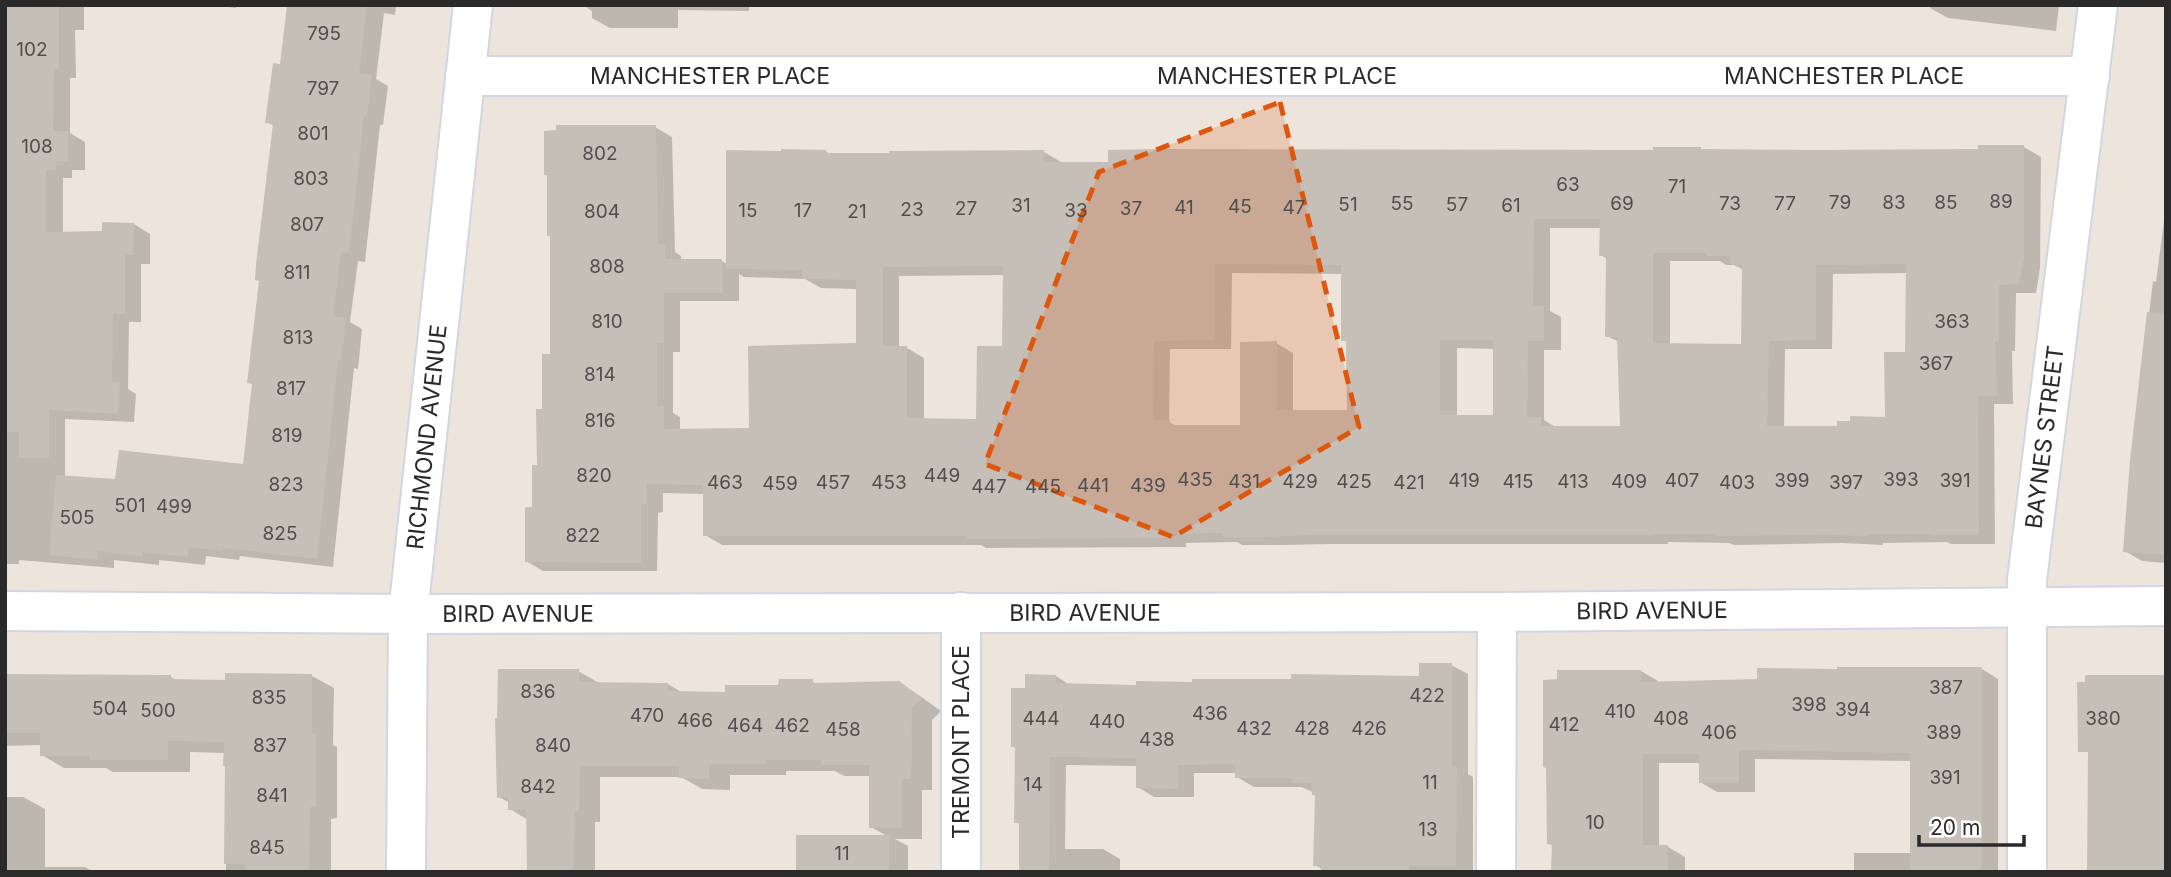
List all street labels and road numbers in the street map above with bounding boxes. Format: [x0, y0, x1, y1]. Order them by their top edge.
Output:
street label: MANCHESTER PLACE [590, 62, 830, 90]
street label: MANCHESTER PLACE [1157, 62, 1397, 90]
street label: MANCHESTER PLACE [1724, 62, 1964, 90]
street label: RICHMOND AVENUE [401, 323, 453, 551]
street label: BAYNES STREET [2019, 344, 2070, 530]
street label: BIRD AVENUE [1576, 596, 1728, 625]
street label: BIRD AVENUE [1009, 599, 1161, 627]
street label: BIRD AVENUE [442, 600, 594, 628]
street label: TREMONT PLACE [947, 645, 975, 839]

